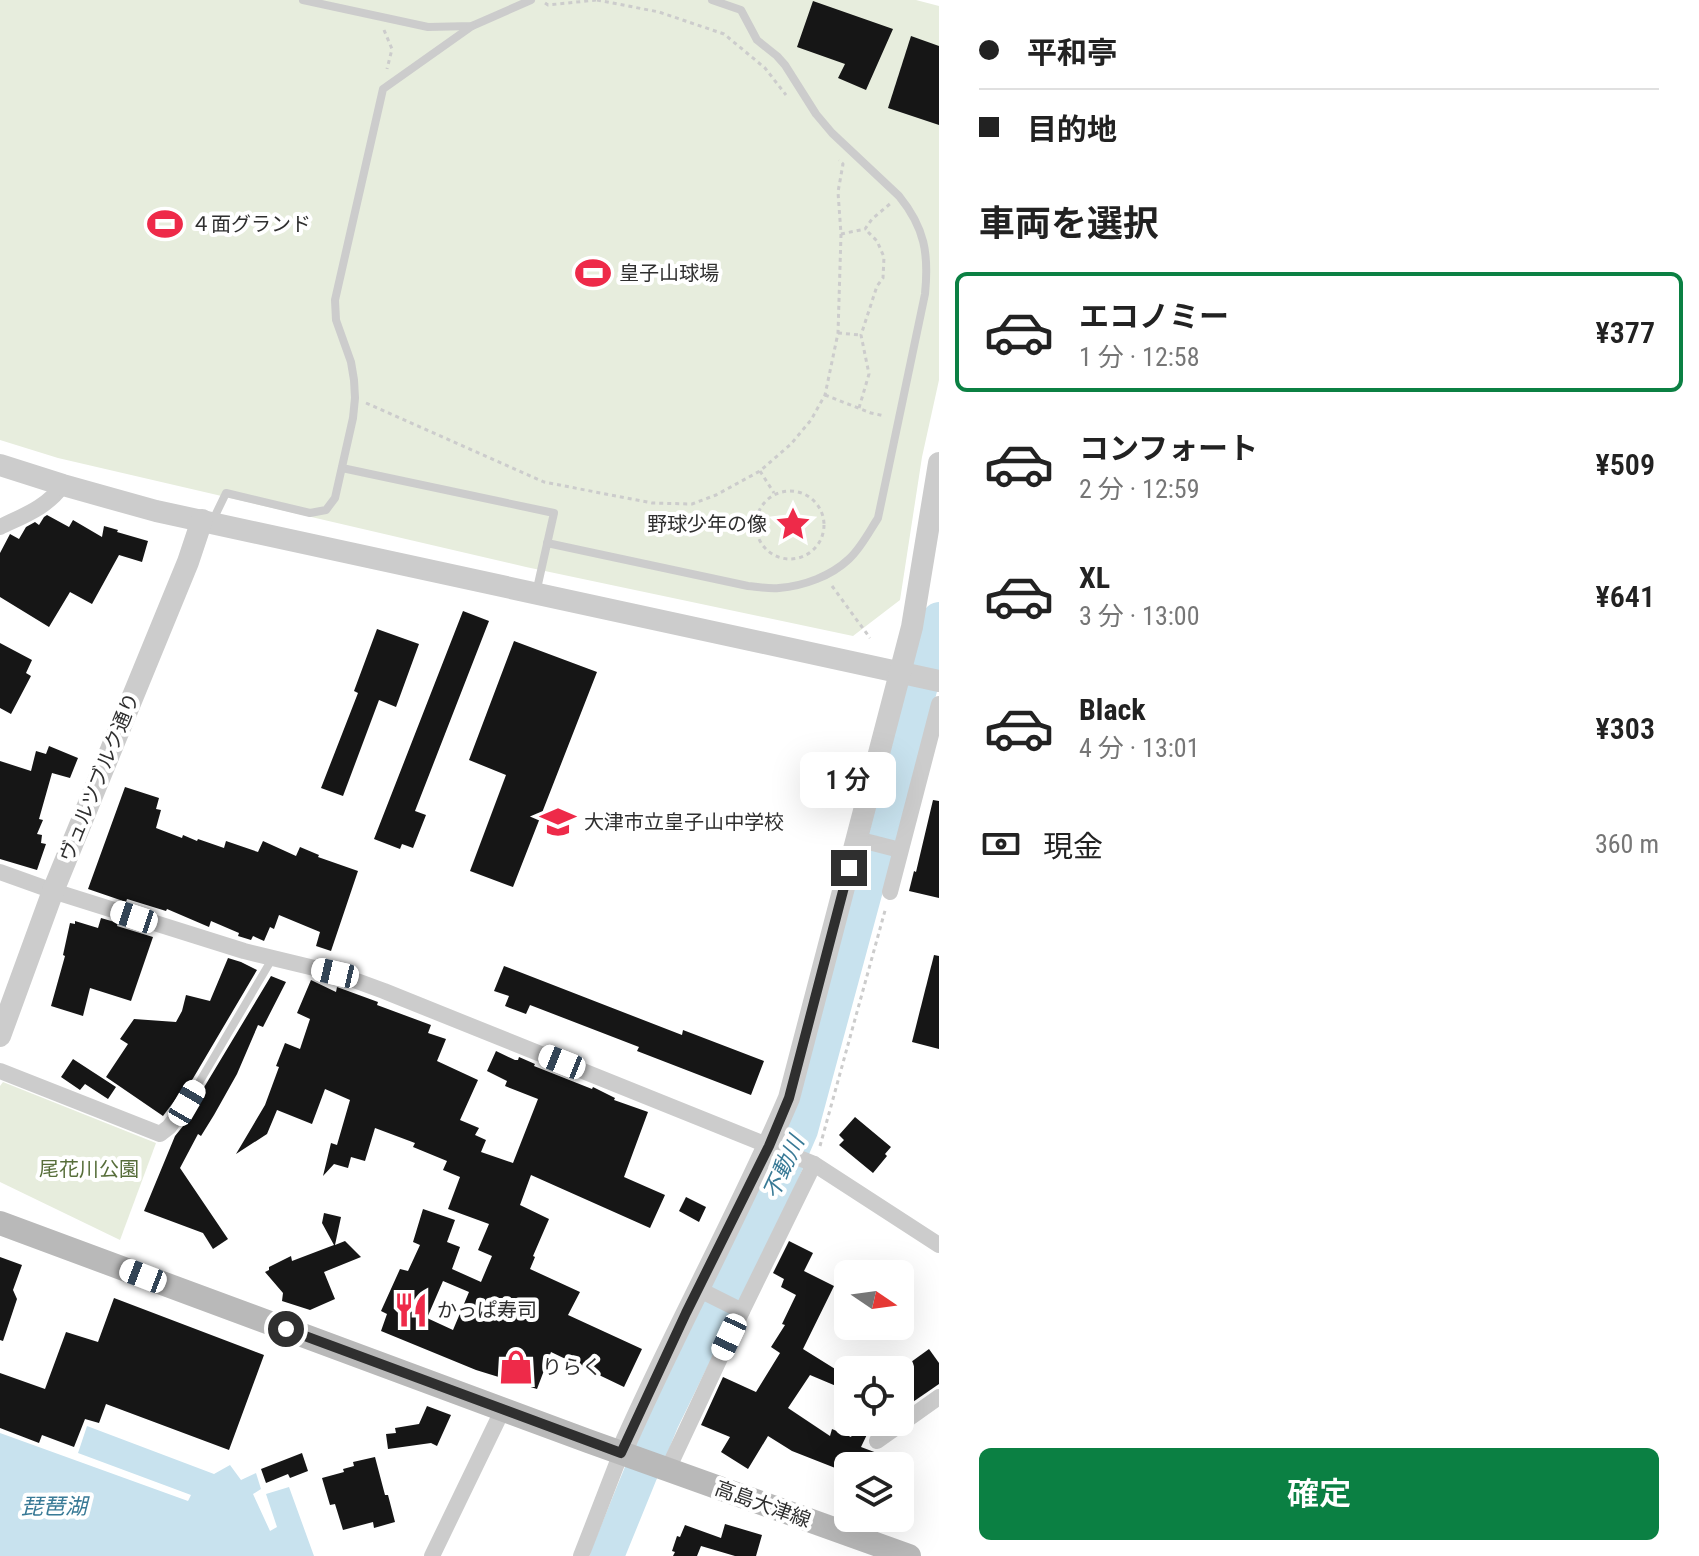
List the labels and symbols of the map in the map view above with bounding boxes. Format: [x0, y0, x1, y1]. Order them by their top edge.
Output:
sports icon: ４面グランド [146, 205, 184, 243]
place label: ４面グランド [191, 212, 311, 236]
sports icon: 皇子山球場 [574, 254, 612, 292]
place label: 皇子山球場 [619, 261, 719, 285]
place icon: 野球少年の像 [774, 505, 812, 543]
place label: 野球少年の像 [647, 512, 767, 536]
street label: ヴュルツブルク通り [54, 689, 144, 865]
callout: 1 分 [801, 752, 897, 808]
school or university icon: 大津市立皇子山中学校 [539, 803, 577, 841]
place label: 大津市立皇子山中学校 [584, 810, 784, 834]
route end [831, 850, 867, 886]
car [107, 898, 161, 936]
car [309, 956, 361, 990]
car [535, 1042, 589, 1082]
car [165, 1076, 209, 1130]
water label: 不動川 [758, 1130, 810, 1202]
park label: 尾花川公園 [39, 1157, 139, 1181]
car [116, 1256, 170, 1296]
north arrow [834, 1260, 914, 1340]
restaurant icon: かっぱ寿司 [392, 1291, 430, 1329]
place label: かっぱ寿司 [437, 1298, 537, 1322]
car [708, 1310, 750, 1364]
route start [268, 1311, 304, 1347]
shop icon: りらく [497, 1348, 535, 1386]
place label: りらく [542, 1355, 602, 1379]
street label: 高島大津線 [712, 1476, 814, 1532]
water label: 琵琶湖 [21, 1494, 90, 1519]

